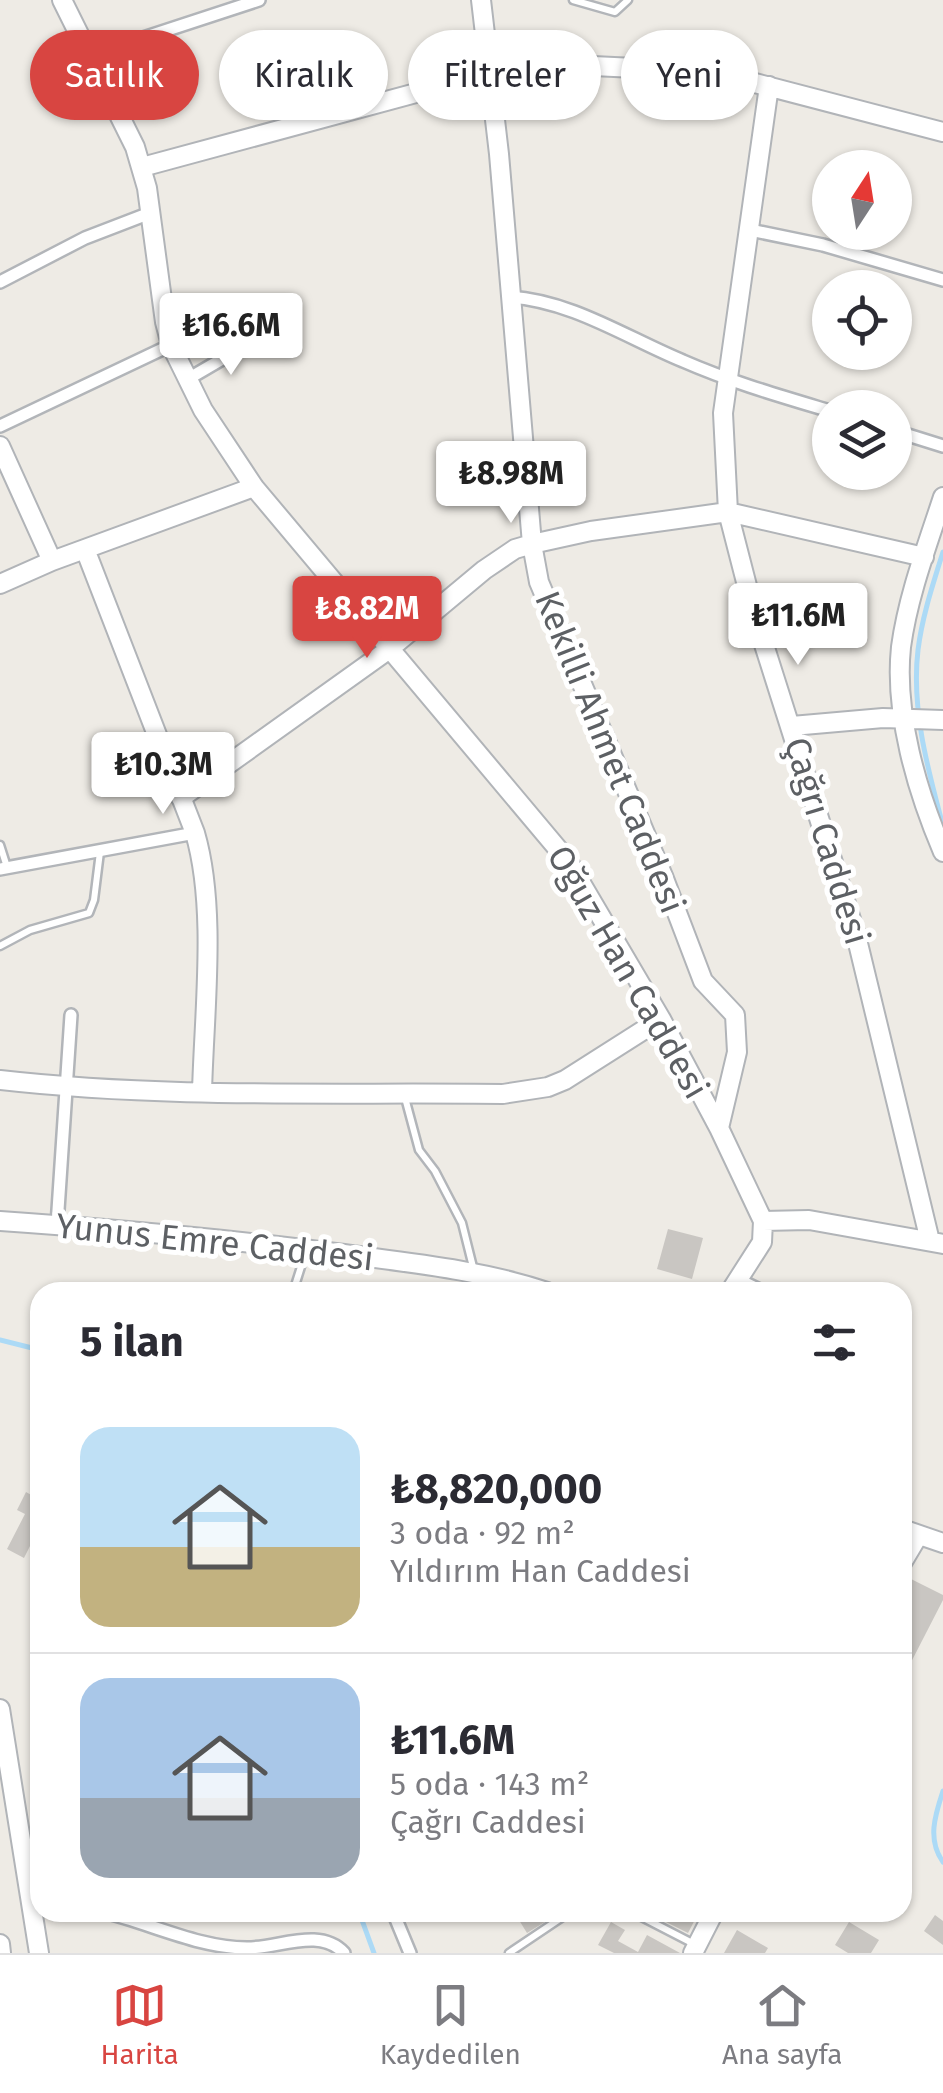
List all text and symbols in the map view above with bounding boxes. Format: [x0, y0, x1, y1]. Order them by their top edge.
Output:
chip: Satılık [30, 30, 199, 120]
chip: Kiralık [219, 30, 388, 120]
chip: Filtreler [408, 30, 601, 120]
chip: Yeni [621, 30, 758, 120]
north arrow [812, 150, 912, 250]
map controls [812, 150, 912, 490]
button: locate [812, 270, 912, 370]
pin: ₺16.6M [150, 293, 312, 378]
text: ₺16.6M [181, 306, 281, 344]
button: layers [812, 390, 912, 490]
pin: ₺8.98M [430, 441, 592, 526]
text: ₺8.98M [458, 454, 564, 492]
pin: ₺8.82M [286, 576, 448, 661]
pin: ₺11.6M [717, 583, 879, 668]
street label: Kekilli Ahmet Caddesi [526, 585, 694, 919]
text: ₺8.82M [315, 589, 419, 627]
text: ₺11.6M [750, 596, 846, 634]
pin: ₺10.3M [82, 732, 244, 817]
street label: Çağrı Caddesi [775, 732, 878, 950]
text: ₺10.3M [113, 745, 213, 783]
street label: Oğuz Han Caddesi [539, 838, 717, 1106]
street label: Yunus Emre Caddesi [54, 1204, 376, 1280]
icon: filters [807, 1315, 862, 1370]
text: 5 ilan [80, 1317, 184, 1367]
text: ₺8,820,000 [390, 1464, 602, 1514]
icon: home [160, 1467, 280, 1587]
text: 3 oda · 92 m² [390, 1514, 575, 1552]
text: Yıldırım Han Caddesi [390, 1552, 691, 1590]
text: ₺11.6M [390, 1715, 515, 1765]
icon: home [160, 1718, 280, 1838]
text: 5 oda · 143 m² [390, 1765, 589, 1803]
text: Çağrı Caddesi [390, 1803, 586, 1841]
tab: Harita [101, 1978, 179, 2071]
tab: Kaydedilen [380, 1978, 521, 2071]
tab: Ana sayfa [722, 1978, 842, 2071]

